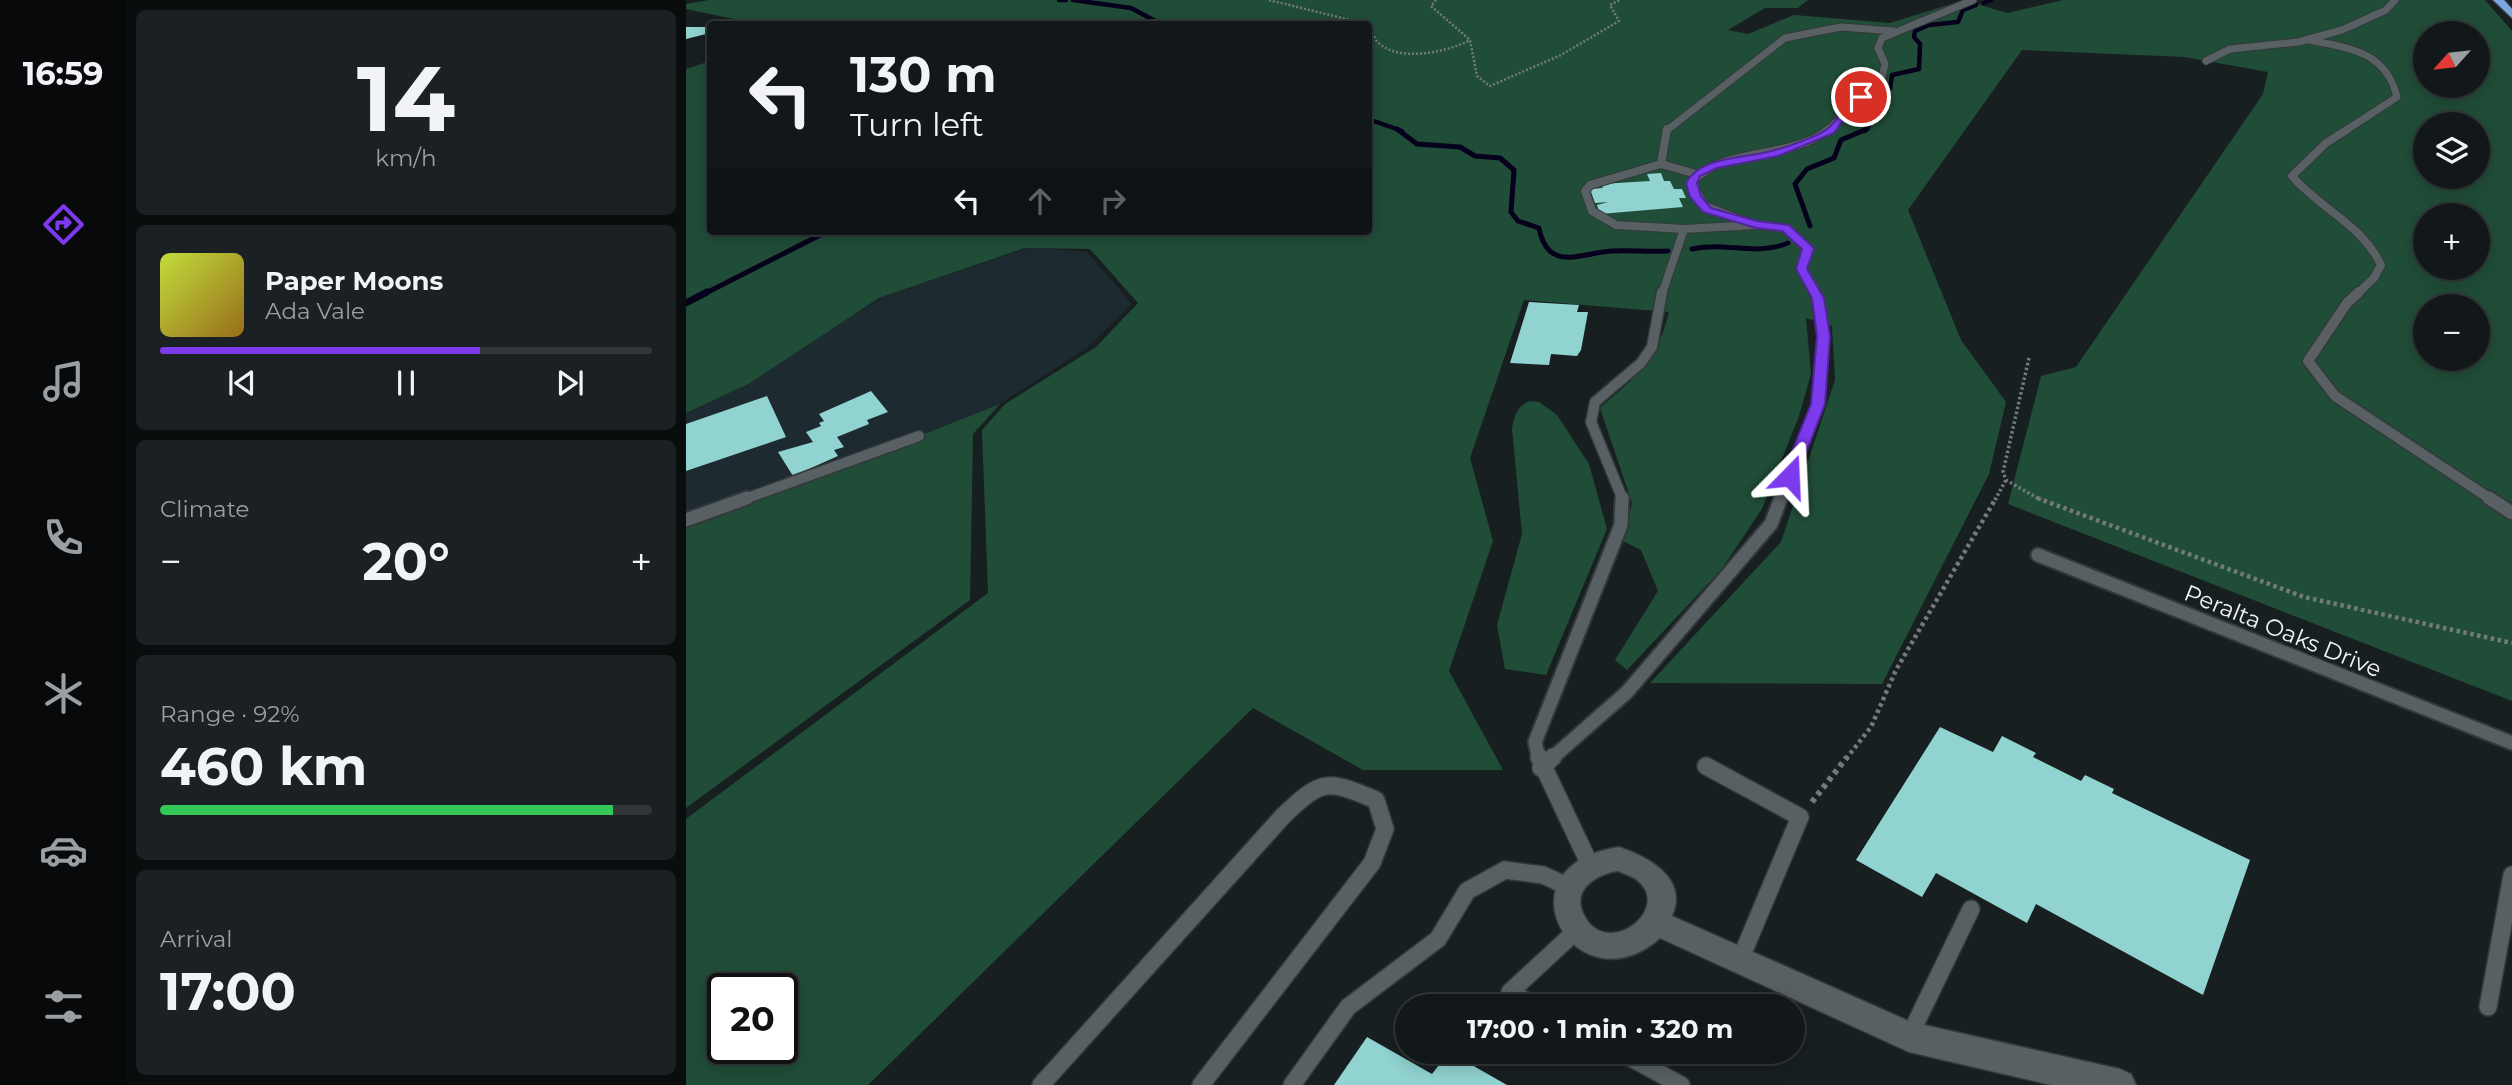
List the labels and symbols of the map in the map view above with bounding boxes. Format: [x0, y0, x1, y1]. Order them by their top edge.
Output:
north arrow [2413, 21, 2490, 98]
pin [1831, 67, 1891, 127]
position arrow [1753, 439, 1827, 513]
street label: Peralta Oaks Drive [2180, 579, 2386, 683]
speed limit sign: 20 [707, 973, 798, 1064]

